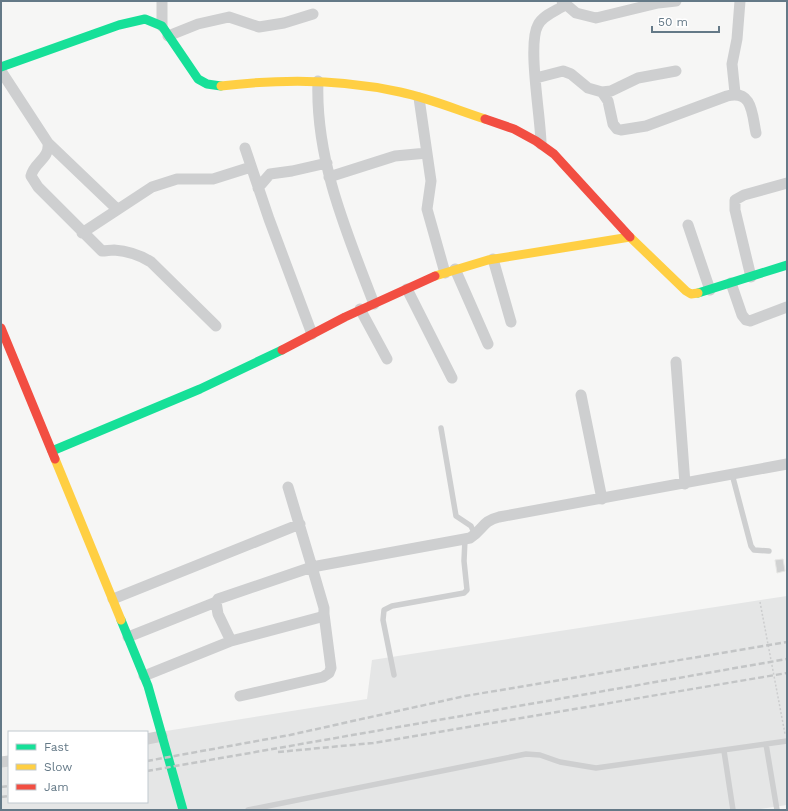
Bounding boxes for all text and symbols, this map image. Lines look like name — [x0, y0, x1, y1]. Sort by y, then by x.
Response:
scale bar — [652, 8, 719, 34]
text: 50 m — [658, 15, 688, 29]
legend — [8, 731, 148, 803]
text: Fast — [44, 740, 69, 754]
text: Slow — [44, 760, 72, 774]
text: Jam — [44, 780, 69, 794]

